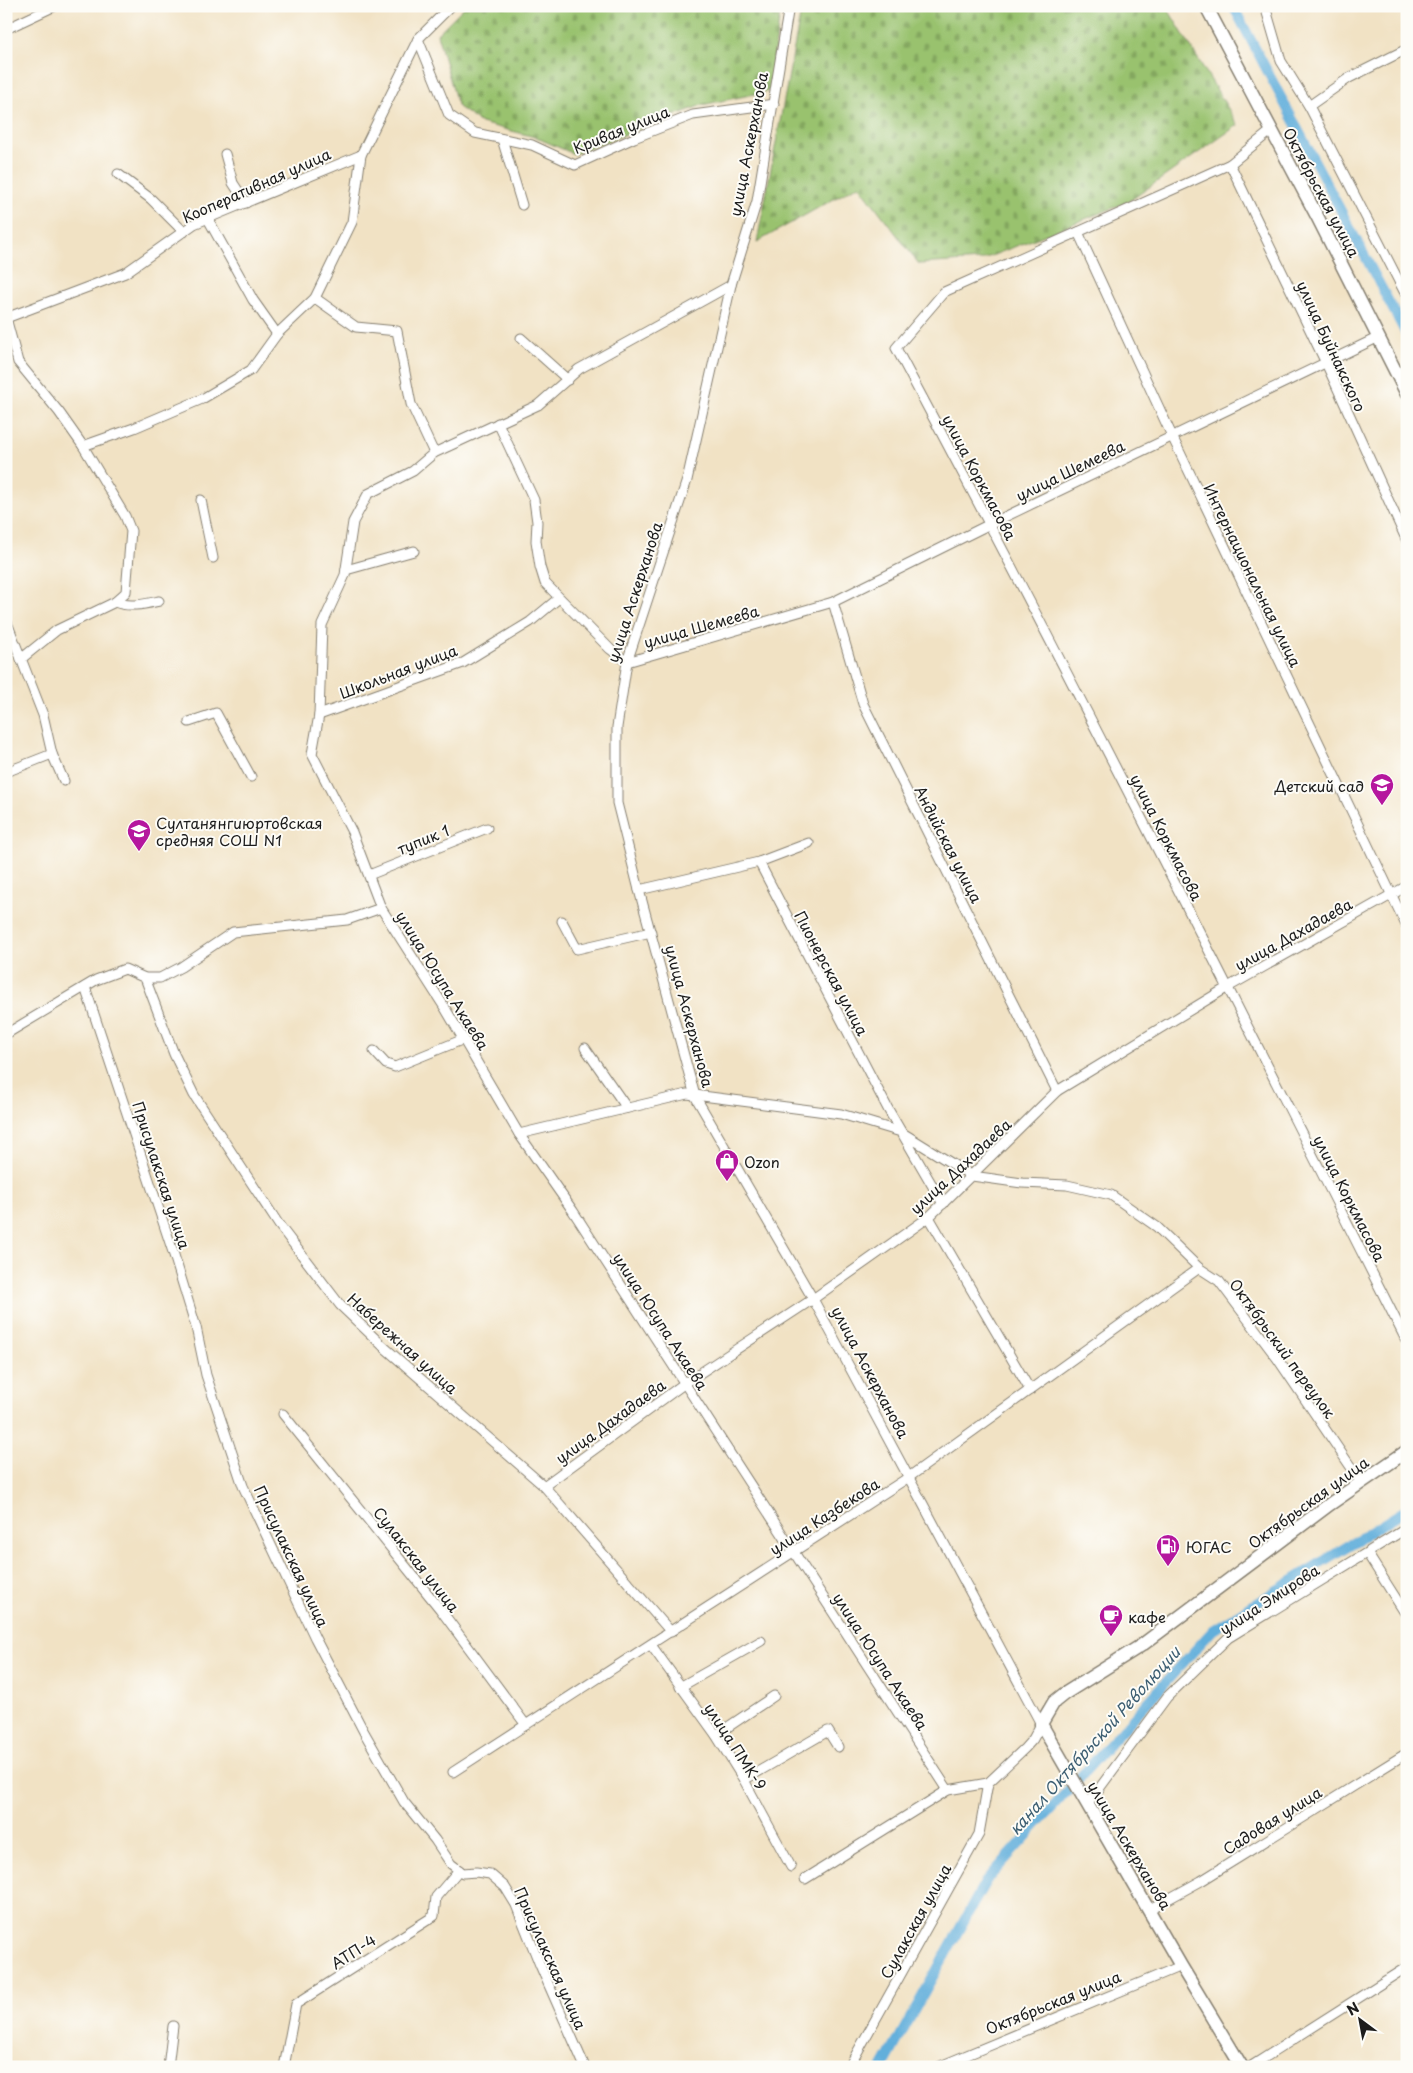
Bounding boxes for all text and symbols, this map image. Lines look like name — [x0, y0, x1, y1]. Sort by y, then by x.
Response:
street label: улица Аскерханова — [723, 69, 773, 218]
street label: Кривая улица — [569, 99, 673, 159]
street label: Октябрьская улица — [1278, 123, 1366, 262]
street label: Кооперативная улица — [178, 142, 335, 228]
street label: улица Буйнакского — [1291, 277, 1373, 415]
street label: улица Коркмасова — [937, 410, 1023, 544]
street label: улица Шемеева — [1012, 433, 1129, 506]
street label: Интернациональная улица — [1198, 479, 1308, 671]
street label: улица Аскерханова — [600, 518, 668, 665]
street label: улица Шемеева — [641, 598, 762, 653]
street label: Школьная улица — [336, 638, 461, 704]
street label: улица Коркмасова — [1125, 770, 1209, 905]
school or university icon: Детский сад — [1369, 772, 1395, 806]
place label: Детский сад — [1274, 774, 1364, 797]
street label: Андийская улица — [909, 781, 989, 907]
place label: Султанянгиюртовская средняя СОШ N1 — [156, 811, 322, 851]
school or university icon: Султанянгиюртовская средняя СОШ N1 — [126, 818, 152, 852]
street label: тупик 1 — [393, 818, 453, 860]
street label: улица Дахадаева — [1230, 892, 1357, 976]
street label: улица Юсупа Акаева — [391, 906, 496, 1055]
street label: Пионерская улица — [789, 907, 875, 1040]
street label: улица Аскерханова — [660, 942, 720, 1090]
street label: Присулакская улица — [127, 1098, 197, 1252]
street label: улица Дахадаева — [904, 1112, 1016, 1219]
street label: улица Коркмасова — [1308, 1131, 1392, 1266]
shop icon: Ozon — [714, 1148, 740, 1182]
place label: Ozon — [744, 1150, 780, 1173]
street label: улица Юсупа Акаева — [608, 1248, 715, 1395]
street label: Октябрьский переулок — [1224, 1273, 1342, 1423]
street label: Набережная улица — [343, 1287, 464, 1399]
street label: улица Аскерханова — [826, 1302, 916, 1443]
street label: улица Дахадаева — [550, 1373, 670, 1469]
street label: Октябрьская улица — [1243, 1450, 1374, 1554]
street label: улица Казбекова — [764, 1471, 884, 1560]
street label: Присулакская улица — [249, 1481, 335, 1631]
street label: Сулакская улица — [368, 1501, 466, 1617]
fuel station icon: ЮГАС — [1155, 1533, 1181, 1567]
place label: ЮГАС — [1186, 1535, 1232, 1558]
street label: улица Эмирова — [1214, 1558, 1324, 1640]
street label: улица Юсупа Акаева — [828, 1588, 935, 1735]
cafe icon: кафе — [1098, 1603, 1124, 1637]
place label: кафе — [1128, 1605, 1166, 1628]
water label: канал Октябрьской Революции — [1003, 1639, 1186, 1840]
street label: улица ПМК-9 — [699, 1698, 773, 1794]
street label: улица Аскерханова — [1082, 1776, 1178, 1914]
street label: Садовая улица — [1218, 1780, 1326, 1860]
street label: Сулакская улица — [874, 1859, 956, 1983]
street label: Присулакская улица — [509, 1883, 593, 2034]
street label: АТП-4 — [326, 1928, 380, 1974]
street label: Октябрьская улица — [982, 1964, 1125, 2040]
north arrow — [1336, 1996, 1386, 2046]
text: N — [1343, 1997, 1363, 2020]

